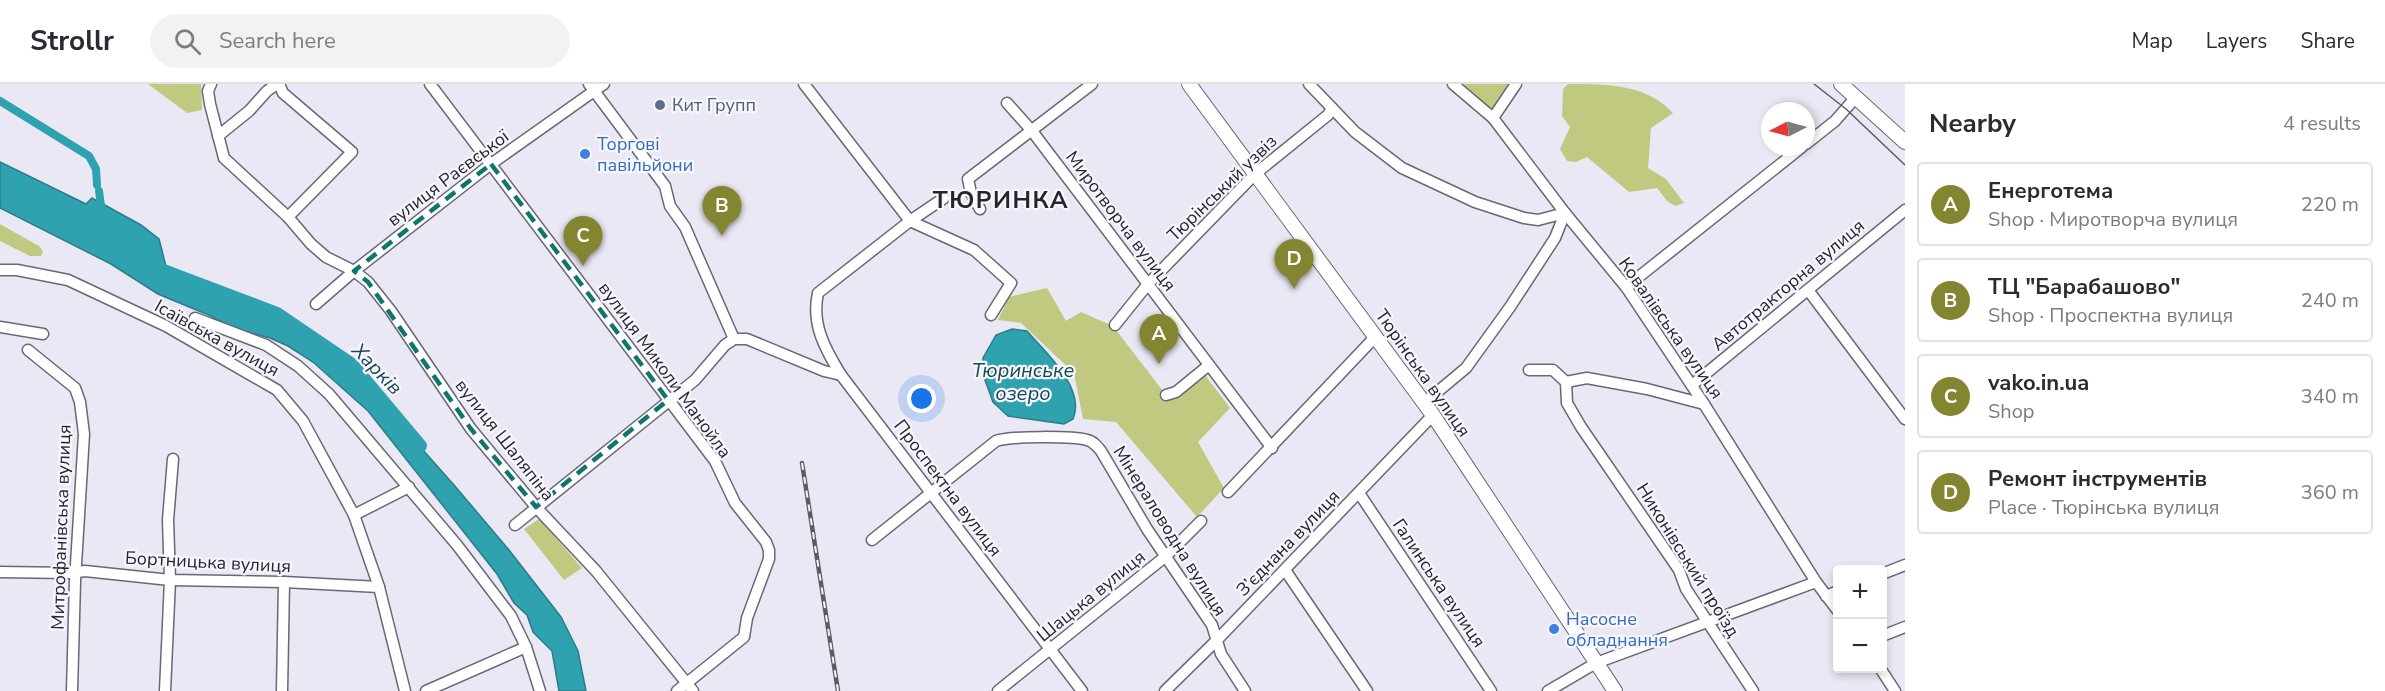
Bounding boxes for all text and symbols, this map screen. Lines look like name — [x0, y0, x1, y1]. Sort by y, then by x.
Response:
search box — [150, 14, 570, 68]
text: Strollr — [30, 22, 114, 60]
icon: search — [171, 25, 204, 58]
text: Search here — [219, 26, 336, 56]
text: Map — [2131, 27, 2173, 55]
text: Layers — [2206, 27, 2267, 55]
text: Share — [2300, 27, 2355, 55]
place label: Кит Групп — [672, 93, 756, 117]
marker: Кит Групп — [653, 98, 667, 112]
north arrow — [1761, 102, 1815, 156]
text: Nearby — [1929, 106, 2016, 141]
text: 4 results — [2283, 110, 2361, 137]
street label: вулиця Раєвської — [382, 124, 514, 232]
street label: Тюрінський узвіз — [1162, 129, 1282, 247]
place label: Торгові павільйони — [597, 132, 693, 177]
street label: Миротворча вулиця — [1060, 146, 1182, 296]
marker: Торгові павільйони — [578, 147, 592, 161]
text: Енерготема — [1988, 176, 2113, 206]
district label: ТЮРИНКА — [933, 184, 1069, 216]
pin: B — [702, 186, 742, 236]
text: A — [1943, 191, 1958, 218]
text: 220 m — [2301, 191, 2359, 218]
text: Shop · Миротворча вулиця — [1988, 206, 2238, 233]
street label: Автотракторна вулиця — [1706, 214, 1870, 356]
pin: C — [564, 216, 602, 266]
pin: D — [1274, 240, 1314, 289]
street label: Ковалівська вулиця — [1613, 252, 1729, 404]
text: ТЦ "Барабашово" — [1988, 272, 2180, 302]
street label: вулиця Миколи Манойла — [593, 277, 737, 463]
text: B — [1944, 287, 1957, 314]
text: 240 m — [2301, 287, 2359, 314]
street label: Ісаївська вулиця — [150, 294, 284, 382]
text: Shop · Проспектна вулиця — [1988, 302, 2233, 329]
street label: Тюрінська вулиця — [1370, 304, 1476, 442]
pin: A — [1140, 314, 1178, 364]
water label: Харків — [345, 337, 408, 401]
water label: Тюринське озеро — [972, 357, 1075, 407]
text: vako.in.ua — [1988, 368, 2089, 398]
street label: вулиця Шаляпіна — [450, 374, 560, 506]
text: C — [1944, 383, 1957, 410]
text: 340 m — [2301, 383, 2359, 410]
your location — [907, 384, 936, 413]
text: Shop — [1988, 398, 2034, 425]
street label: Проспектна вулиця — [889, 415, 1007, 561]
street label: Митрофанівська вулиця — [45, 424, 77, 630]
street label: Мінераловодна вулиця — [1108, 441, 1232, 621]
text: Ремонт інструментів — [1988, 464, 2207, 494]
street label: Никонівський проїзд — [1631, 478, 1745, 642]
text: D — [1943, 479, 1958, 506]
text: 360 m — [2301, 479, 2359, 506]
street label: З’єднана вулиця — [1231, 484, 1345, 602]
text: Place · Тюрінська вулиця — [1988, 494, 2219, 521]
street label: Галинська вулиця — [1387, 514, 1491, 652]
street label: Шацька вулиця — [1032, 545, 1150, 647]
street label: Бортницька вулиця — [124, 546, 292, 578]
map controls — [1833, 565, 1887, 673]
button: + — [1833, 565, 1887, 619]
place label: Насосне обладнання — [1566, 607, 1668, 652]
button: − — [1833, 619, 1887, 673]
marker: Насосне обладнання — [1547, 622, 1561, 636]

